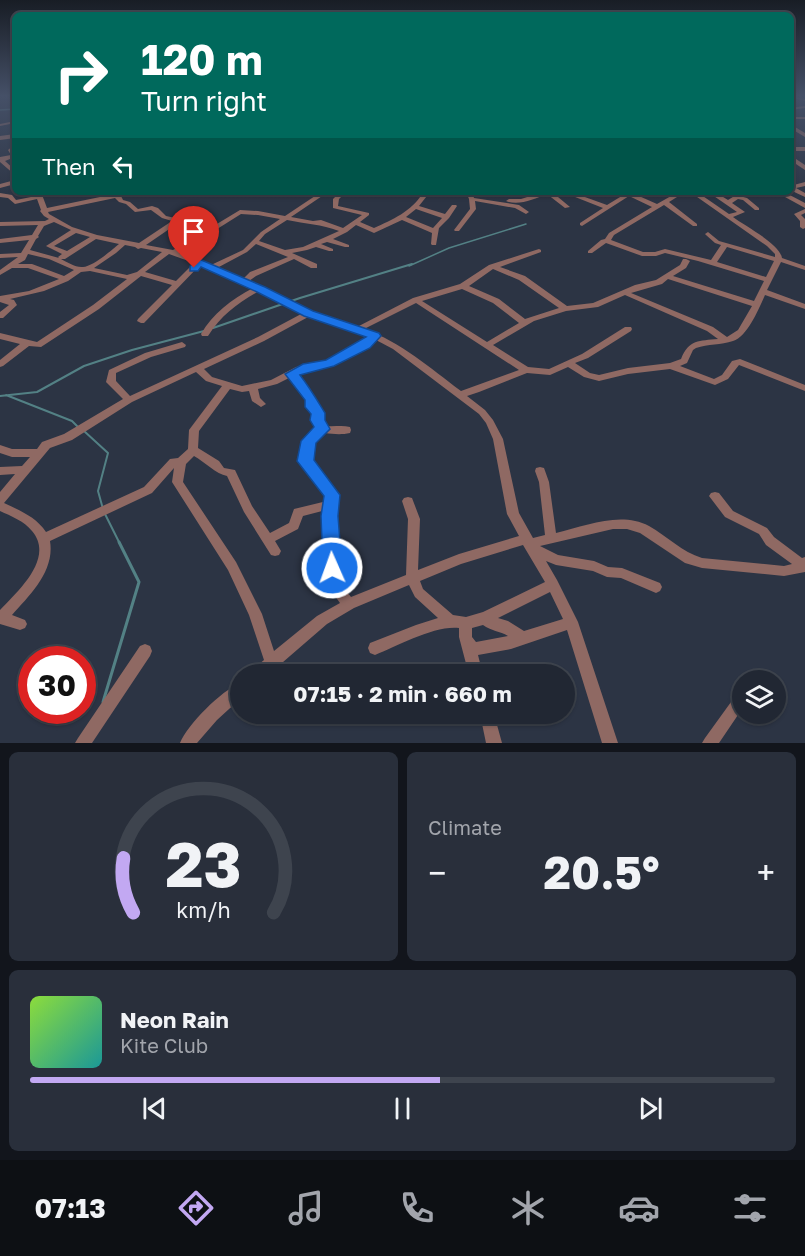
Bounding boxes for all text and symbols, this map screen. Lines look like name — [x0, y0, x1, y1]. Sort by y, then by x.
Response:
text: 120 m — [141, 34, 263, 84]
icon: right — [42, 36, 120, 114]
text: Turn right — [141, 85, 267, 117]
icon: left — [107, 150, 140, 183]
text: Then — [42, 153, 95, 180]
pin — [168, 206, 219, 268]
icon: arrive — [177, 215, 210, 248]
position arrow — [300, 536, 364, 600]
speed limit sign: 30 — [18, 646, 96, 724]
map controls — [732, 670, 786, 724]
button: layers — [732, 670, 786, 724]
text: 07:15 · 2 min · 660 m — [293, 680, 512, 707]
text: Climate — [428, 815, 502, 839]
text: 23 — [165, 826, 242, 901]
text: 20.5° — [543, 845, 660, 899]
text: − — [428, 853, 446, 892]
text: + — [757, 853, 775, 892]
text: km/h — [176, 898, 231, 924]
text: Neon Rain — [120, 1006, 229, 1033]
text: Kite Club — [120, 1033, 208, 1057]
icon: previous — [138, 1092, 171, 1125]
icon: pause — [386, 1092, 419, 1125]
icon: next — [634, 1092, 667, 1125]
icon: directions — [175, 1187, 217, 1229]
icon: music — [285, 1187, 327, 1229]
icon: phone — [396, 1187, 438, 1229]
icon: climate — [507, 1187, 549, 1229]
icon: car — [618, 1187, 660, 1229]
icon: filters — [729, 1187, 771, 1229]
text: 07:13 — [34, 1192, 106, 1224]

